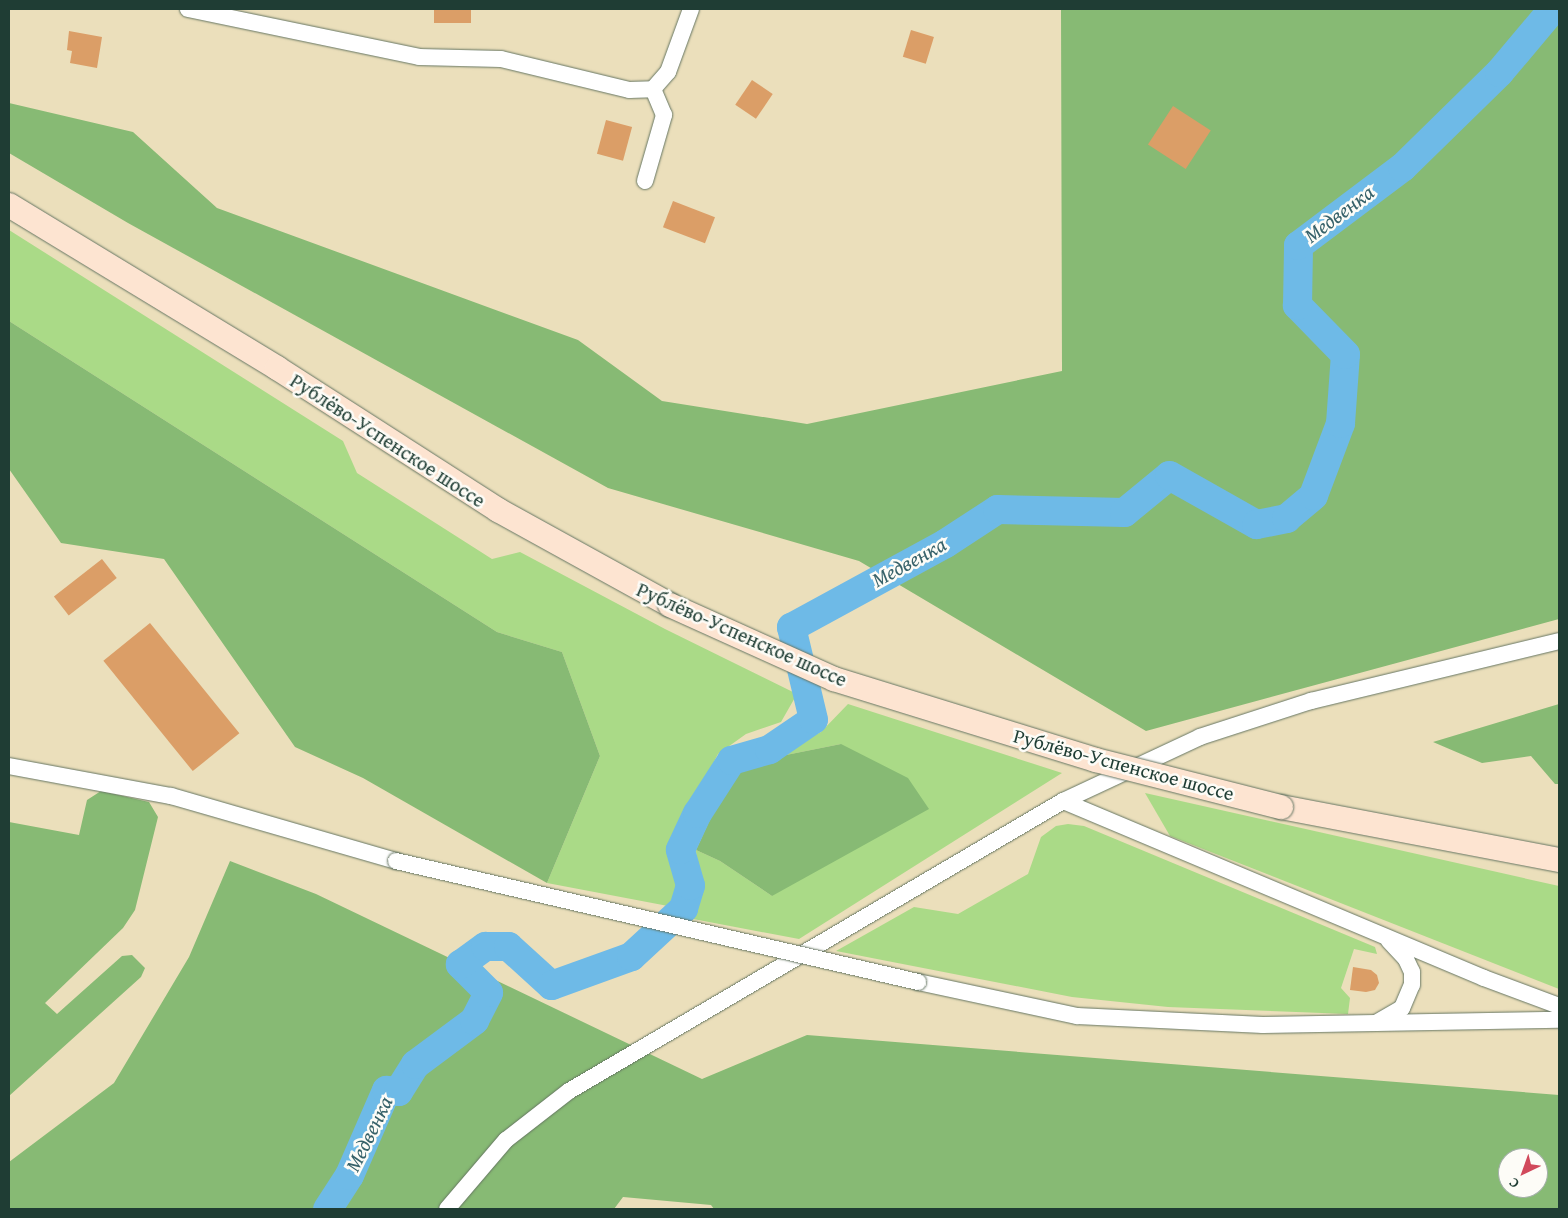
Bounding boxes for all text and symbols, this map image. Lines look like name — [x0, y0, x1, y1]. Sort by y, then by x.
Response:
water label: Медвенка — [1299, 180, 1379, 248]
street label: Рублёво-Успенское шоссе — [286, 368, 490, 512]
water label: Медвенка — [868, 531, 950, 593]
street label: Рублёво-Успенское шоссе — [633, 577, 851, 691]
street label: Рублёво-Успенское шоссе — [1011, 723, 1237, 805]
water label: Медвенка — [340, 1092, 398, 1176]
north arrow — [1498, 1148, 1548, 1198]
text: С — [1504, 1173, 1523, 1193]

